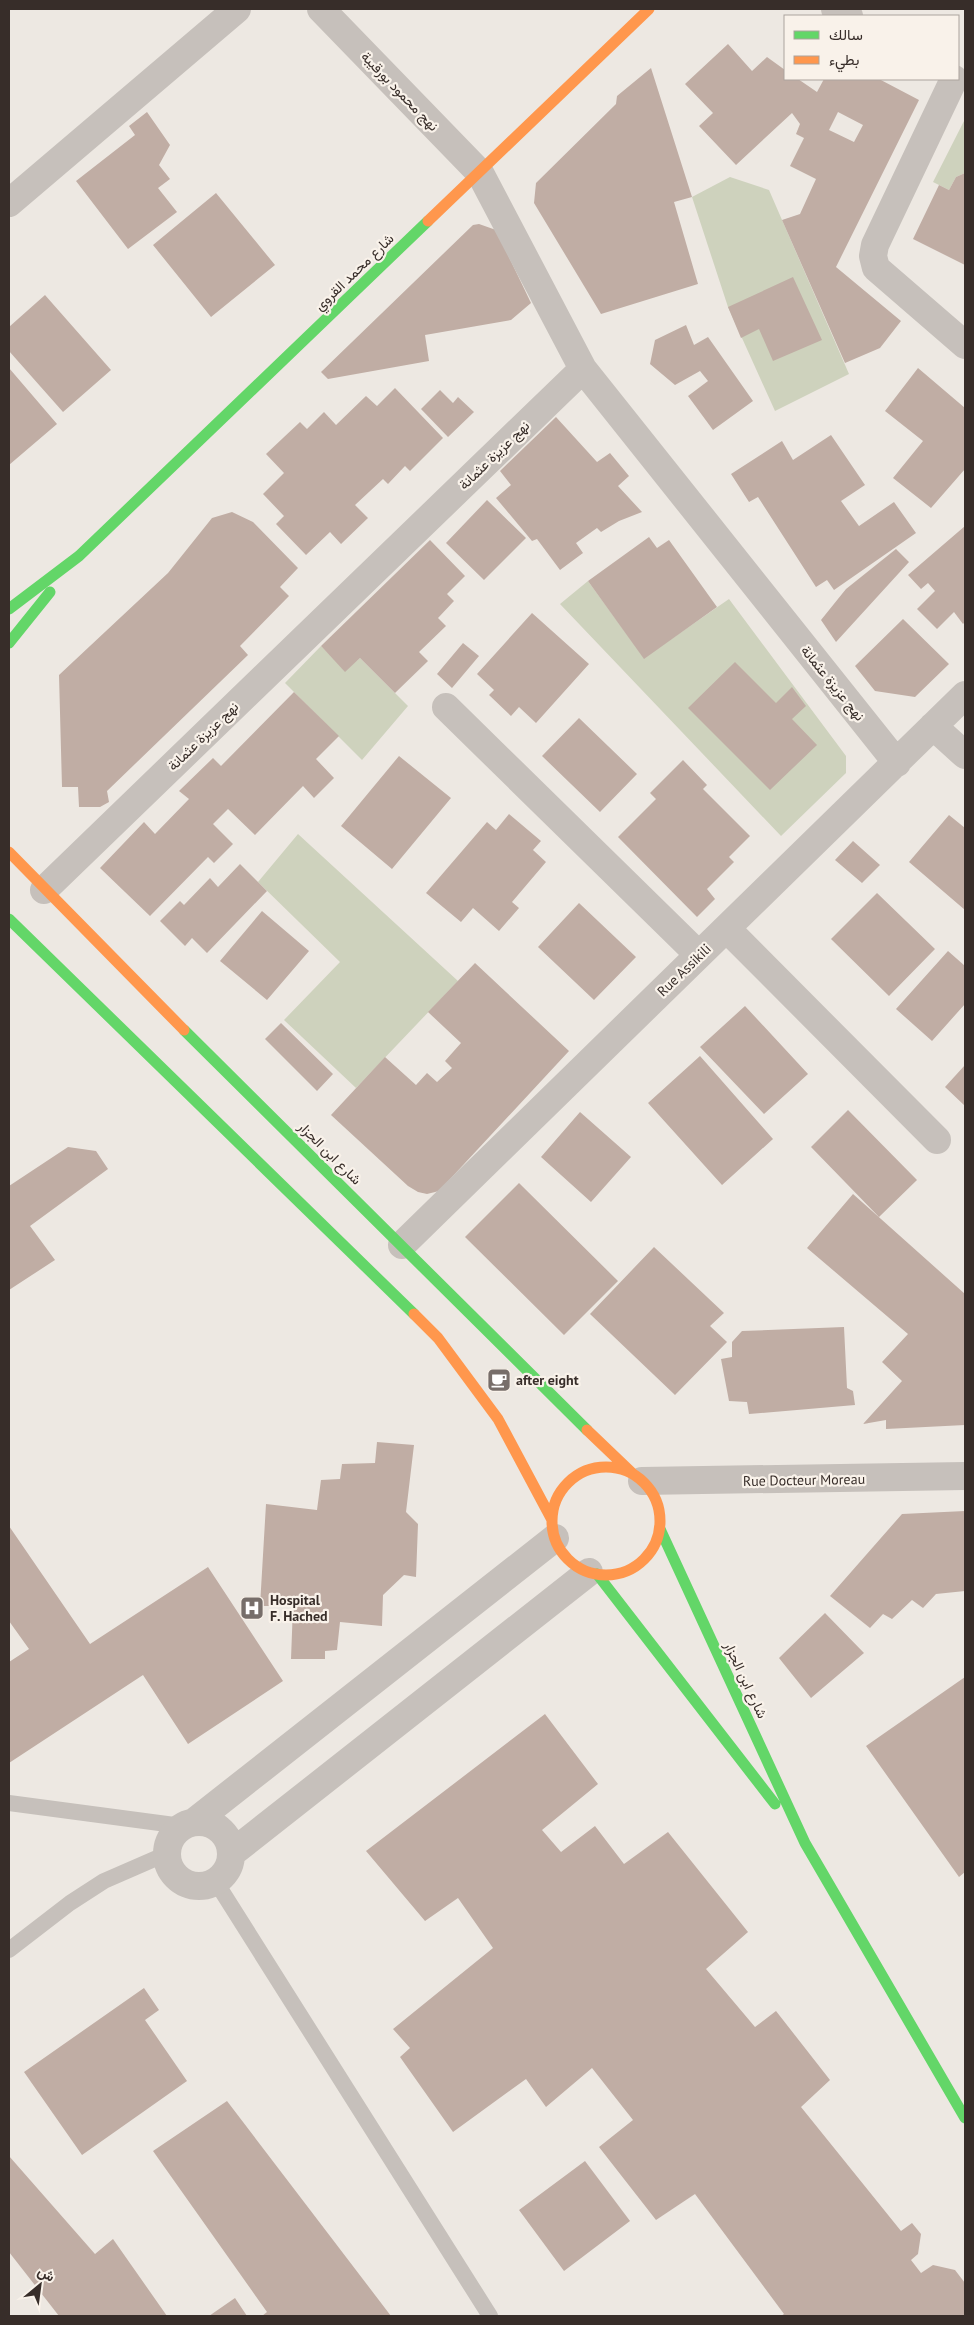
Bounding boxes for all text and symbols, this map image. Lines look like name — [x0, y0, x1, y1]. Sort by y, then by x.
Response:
legend — [784, 15, 959, 80]
text: سالك — [829, 25, 863, 44]
street label: نهج محمود بورقيبة — [356, 47, 443, 136]
text: بطيء — [829, 50, 859, 73]
street label: شارع محمد القروي — [310, 230, 400, 317]
street label: نهج عزيزة عثمانة — [455, 417, 535, 495]
street label: نهج عزيزة عثمانة — [796, 642, 869, 726]
street label: نهج عزيزة عثمانة — [164, 698, 244, 776]
street label: Rue Assikili — [653, 940, 715, 1000]
street label: شارع ابن الجزار — [292, 1117, 366, 1190]
cafe icon: after eight — [486, 1367, 512, 1393]
place label: after eight — [516, 1371, 579, 1389]
street label: Rue Docteur Moreau — [743, 1470, 865, 1490]
place label: Hospital F. Hached — [270, 1591, 328, 1625]
hospital icon: Hospital F. Hached — [239, 1595, 265, 1621]
street label: شارع ابن الجزار — [718, 1638, 772, 1722]
north arrow — [15, 2260, 65, 2310]
text: ش — [35, 2262, 58, 2286]

